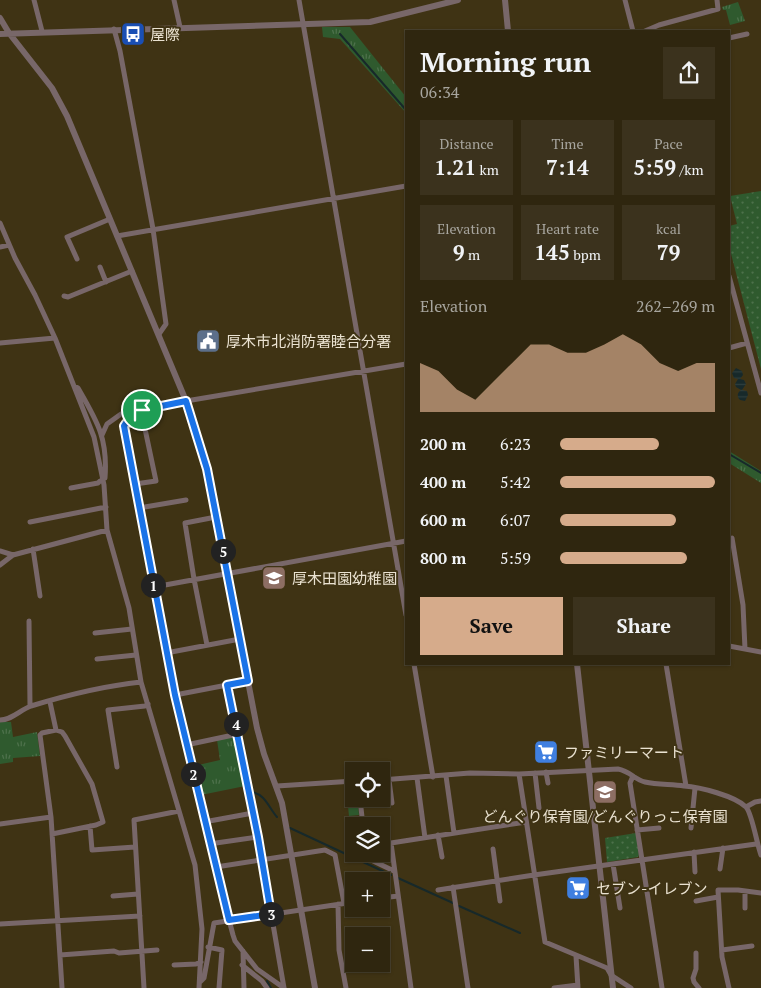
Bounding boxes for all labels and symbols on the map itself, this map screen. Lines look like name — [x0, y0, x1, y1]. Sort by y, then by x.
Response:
bus stop icon: 屋際 — [120, 21, 146, 47]
place label: 屋際 — [150, 24, 180, 44]
public building icon: 厚木市北消防署睦合分署 — [195, 328, 221, 354]
place label: 厚木市北消防署睦合分署 — [226, 331, 391, 351]
pin — [121, 389, 163, 431]
pin: 5 — [210, 538, 236, 564]
school or university icon: 厚木田園幼稚園 — [261, 565, 287, 591]
place label: 厚木田園幼稚園 — [292, 568, 397, 588]
pin: 1 — [140, 572, 166, 598]
pin: 4 — [224, 712, 248, 736]
supermarket icon: ファミリーマート — [533, 739, 559, 765]
place label: ファミリーマート — [564, 742, 684, 762]
pin: 2 — [180, 762, 206, 786]
school or university icon: どんぐり保育園/どんぐりっこ保育園 — [592, 779, 618, 805]
place label: どんぐり保育園/どんぐりっこ保育園 — [482, 806, 728, 826]
supermarket icon: セブン-イレブン — [565, 875, 591, 901]
place label: セブン-イレブン — [596, 878, 707, 898]
pin: 3 — [258, 902, 284, 926]

